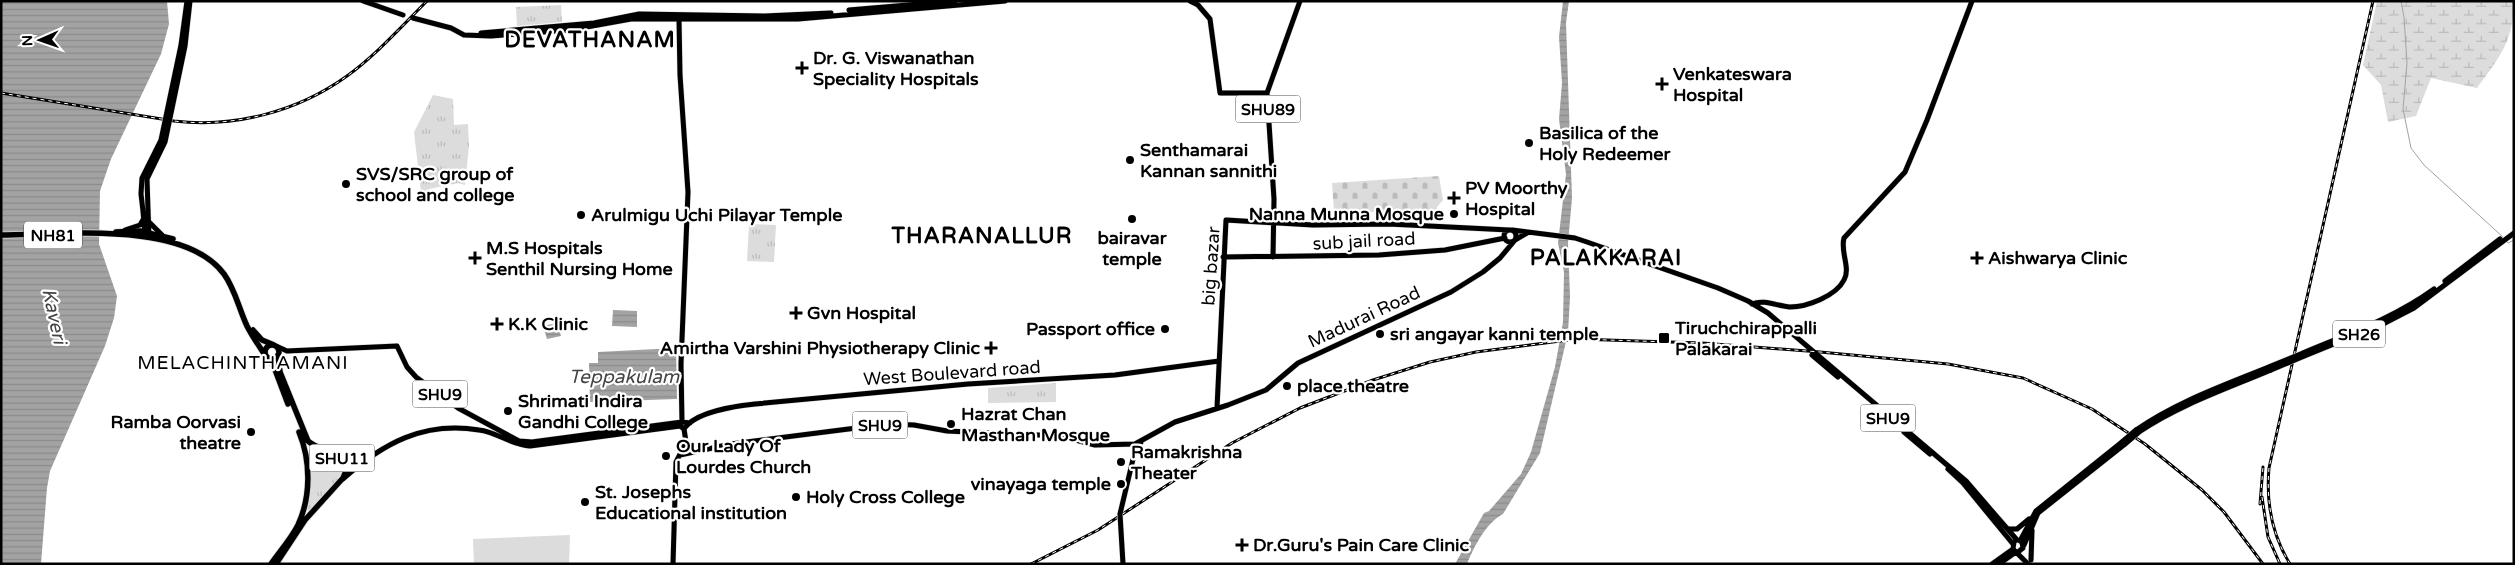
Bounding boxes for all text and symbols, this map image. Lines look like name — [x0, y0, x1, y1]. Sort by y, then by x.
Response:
north arrow — [15, 15, 65, 65]
district label: DEVATHANAM — [504, 27, 676, 53]
text: N — [19, 35, 36, 46]
place label: Dr. G. Viswanathan Speciality Hospitals — [813, 47, 979, 90]
marker: Dr. G. Viswanathan Speciality Hospitals — [795, 61, 809, 75]
place label: Venkateswara Hospital — [1673, 63, 1792, 106]
marker: Venkateswara Hospital — [1655, 77, 1669, 91]
road number: SHU89 — [1236, 96, 1300, 122]
place label: Basilica of the Holy Redeemer — [1539, 122, 1672, 165]
marker: Basilica of the Holy Redeemer — [1523, 137, 1535, 149]
place label: Senthamarai Kannan sannithi — [1140, 139, 1277, 182]
marker: Senthamarai Kannan sannithi — [1124, 154, 1136, 166]
place label: SVS/SRC group of school and college — [356, 163, 515, 206]
place label: PV Moorthy Hospital — [1465, 177, 1568, 220]
marker: SVS/SRC group of school and college — [340, 178, 352, 190]
marker: PV Moorthy Hospital — [1447, 191, 1461, 205]
place label: Nanna Munna Mosque — [1249, 203, 1444, 225]
place label: Arulmigu Uchi Pilayar Temple — [591, 204, 842, 226]
marker: Nanna Munna Mosque — [1448, 208, 1460, 220]
marker: Arulmigu Uchi Pilayar Temple — [575, 209, 587, 221]
marker: bairavar temple — [1126, 213, 1138, 225]
road number: NH81 — [24, 222, 82, 248]
district label: THARANALLUR — [891, 223, 1072, 249]
street label: big bazar — [1197, 226, 1225, 306]
place label: bairavar temple — [1097, 227, 1168, 270]
street label: sub jail road — [1312, 227, 1416, 255]
place label: M.S Hospitals Senthil Nursing Home — [486, 237, 673, 280]
district label: PALAKKARAI — [1530, 245, 1682, 271]
place label: Aishwarya Clinic — [1988, 247, 2128, 269]
marker: M.S Hospitals Senthil Nursing Home — [468, 251, 482, 265]
marker: Aishwarya Clinic — [1970, 251, 1984, 265]
street label: Madurai Road — [1304, 281, 1424, 353]
water label: Kaveri — [37, 287, 71, 348]
place label: Gvn Hospital — [807, 302, 916, 324]
marker: Gvn Hospital — [789, 306, 803, 320]
place label: K.K Clinic — [508, 313, 588, 335]
marker: K.K Clinic — [490, 317, 504, 331]
place label: Tiruchchirappalli Palakarai — [1674, 317, 1817, 360]
place label: Passport office — [1026, 318, 1155, 340]
road number: SH26 — [2333, 320, 2385, 348]
marker: Passport office — [1159, 323, 1171, 335]
place label: sri angayar kanni temple — [1390, 323, 1599, 345]
marker: sri angayar kanni temple — [1374, 328, 1386, 340]
marker: Tiruchchirappalli Palakarai — [1657, 331, 1671, 345]
place label: Amirtha Varshini Physiotherapy Clinic — [660, 337, 980, 359]
marker: Amirtha Varshini Physiotherapy Clinic — [984, 341, 998, 355]
district label: MELACHINTHAMANI — [137, 352, 349, 374]
street label: West Boulevard road — [863, 356, 1041, 390]
water label: Teppakulam — [569, 366, 680, 388]
place label: place theatre — [1297, 375, 1409, 397]
road number: SHU9 — [412, 380, 468, 408]
marker: place theatre — [1281, 380, 1293, 392]
place label: Shrimati Indira Gandhi College — [518, 390, 648, 433]
place label: Hazrat Chan Masthan Mosque — [961, 403, 1110, 446]
road number: SHU9 — [1860, 404, 1916, 432]
marker: Shrimati Indira Gandhi College — [502, 405, 514, 417]
place label: Ramba Oorvasi theatre — [111, 411, 241, 454]
road number: SHU9 — [852, 412, 908, 438]
marker: Hazrat Chan Masthan Mosque — [945, 418, 957, 430]
marker: Ramba Oorvasi theatre — [245, 426, 257, 438]
place label: Our Lady Of Lourdes Church — [676, 435, 811, 478]
place label: Ramakrishna Theater — [1130, 441, 1242, 484]
road number: SHU11 — [310, 444, 374, 472]
marker: Our Lady Of Lourdes Church — [660, 450, 672, 462]
marker: Ramakrishna Theater — [1115, 456, 1127, 468]
place label: vinayaga temple — [971, 473, 1111, 495]
marker: vinayaga temple — [1115, 478, 1127, 490]
place label: St. Josephs Educational institution — [595, 481, 787, 524]
place label: Holy Cross College — [806, 486, 965, 508]
marker: Holy Cross College — [790, 491, 802, 503]
marker: St. Josephs Educational institution — [579, 496, 591, 508]
place label: Dr.Guru's Pain Care Clinic — [1253, 534, 1470, 556]
marker: Dr.Guru's Pain Care Clinic — [1235, 538, 1249, 552]

